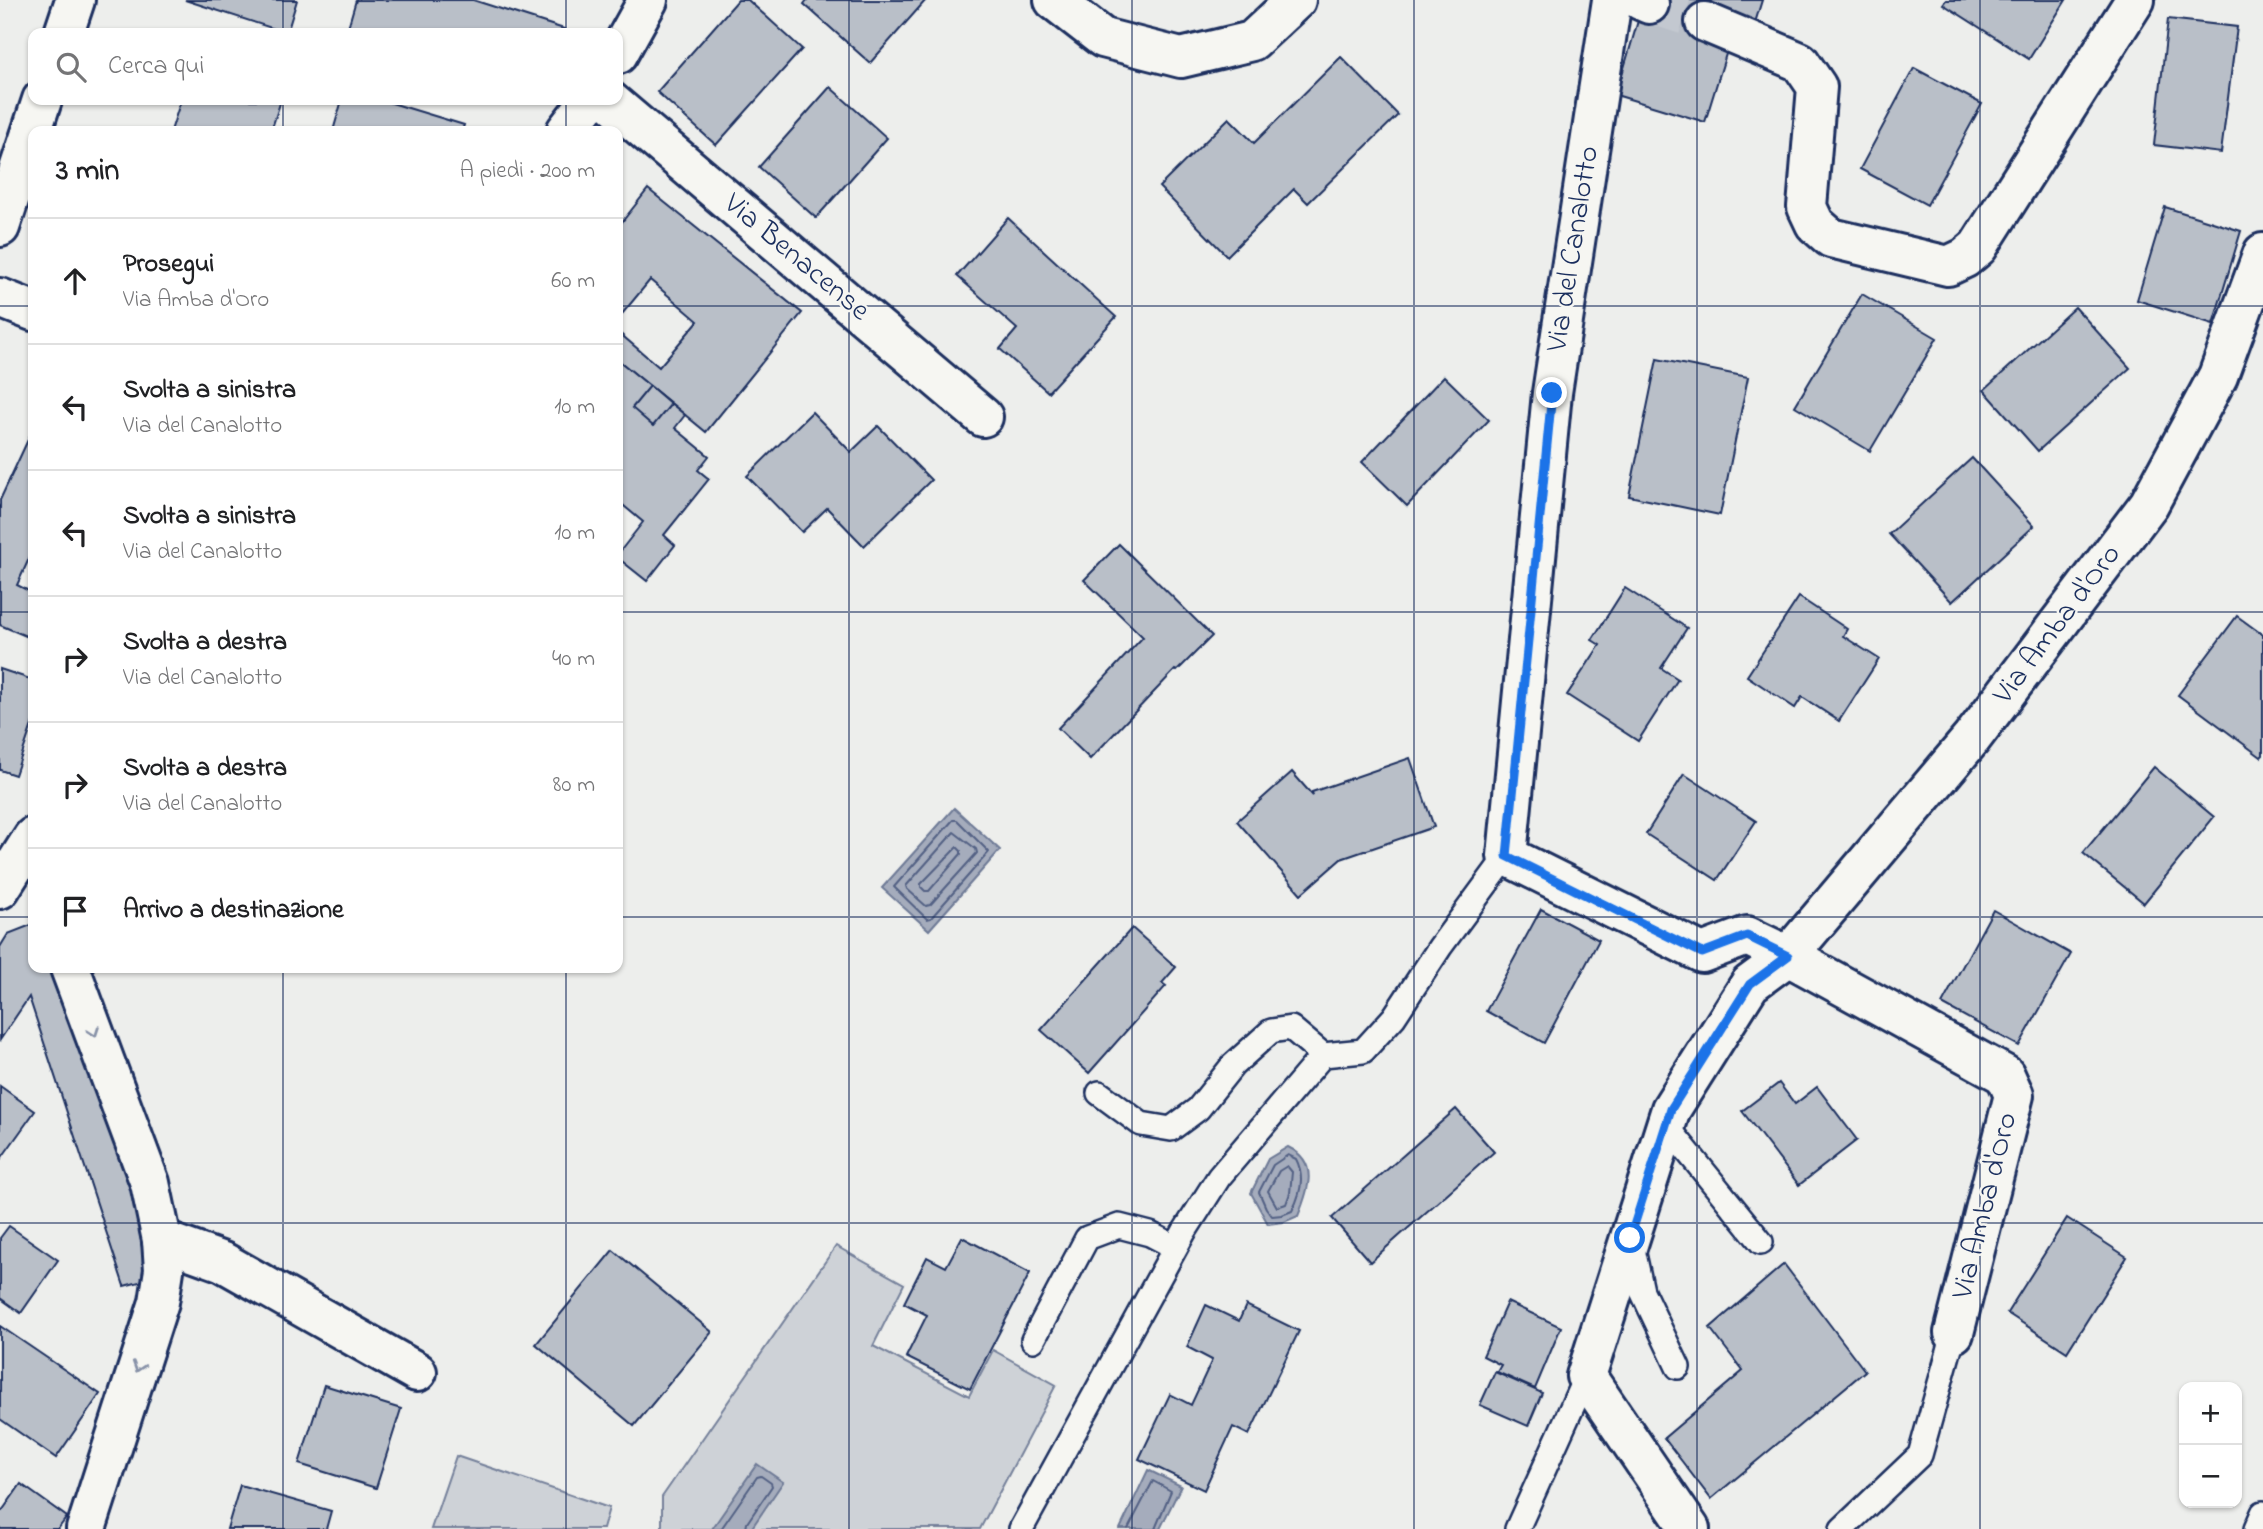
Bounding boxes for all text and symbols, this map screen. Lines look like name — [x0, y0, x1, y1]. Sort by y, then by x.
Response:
search box — [28, 28, 623, 105]
icon: search — [52, 48, 90, 86]
text: Cerca qui — [108, 48, 204, 86]
street label: Via del Canalotto — [1536, 143, 1612, 356]
text: 3 min — [56, 150, 119, 194]
text: A piedi · 200 m — [460, 155, 595, 188]
street label: Via Benacense — [712, 183, 879, 333]
text: Prosegui — [123, 246, 214, 284]
icon: ahead — [56, 262, 94, 300]
text: 60 m — [551, 265, 595, 298]
text: Via Amba d'Oro — [123, 284, 269, 317]
text: Svolta a sinistra — [123, 372, 296, 410]
route end — [1536, 377, 1567, 408]
icon: left — [56, 388, 94, 426]
text: 10 m — [554, 391, 595, 424]
text: Via del Canalotto — [123, 410, 282, 443]
text: Svolta a sinistra — [123, 498, 296, 536]
icon: left — [56, 514, 94, 552]
text: 10 m — [554, 517, 595, 550]
text: Via del Canalotto — [123, 536, 282, 569]
street label: Via Amba d'Oro — [1982, 536, 2133, 715]
text: Svolta a destra — [123, 624, 287, 662]
icon: right — [56, 640, 94, 678]
text: 40 m — [552, 643, 595, 676]
text: Via del Canalotto — [123, 662, 282, 695]
text: Svolta a destra — [123, 750, 287, 788]
icon: right — [56, 766, 94, 804]
text: 80 m — [553, 769, 595, 802]
text: Via del Canalotto — [123, 788, 282, 821]
icon: arrive — [56, 892, 94, 930]
text: Arrivo a destinazione — [123, 892, 344, 930]
one-way arrow — [86, 1025, 100, 1037]
street label: Via Amba d'Oro — [1941, 1108, 2030, 1305]
route start — [1614, 1222, 1645, 1253]
one-way arrow — [132, 1361, 146, 1373]
map controls — [2179, 1382, 2242, 1508]
button: + — [2179, 1382, 2242, 1445]
button: − — [2179, 1445, 2242, 1508]

